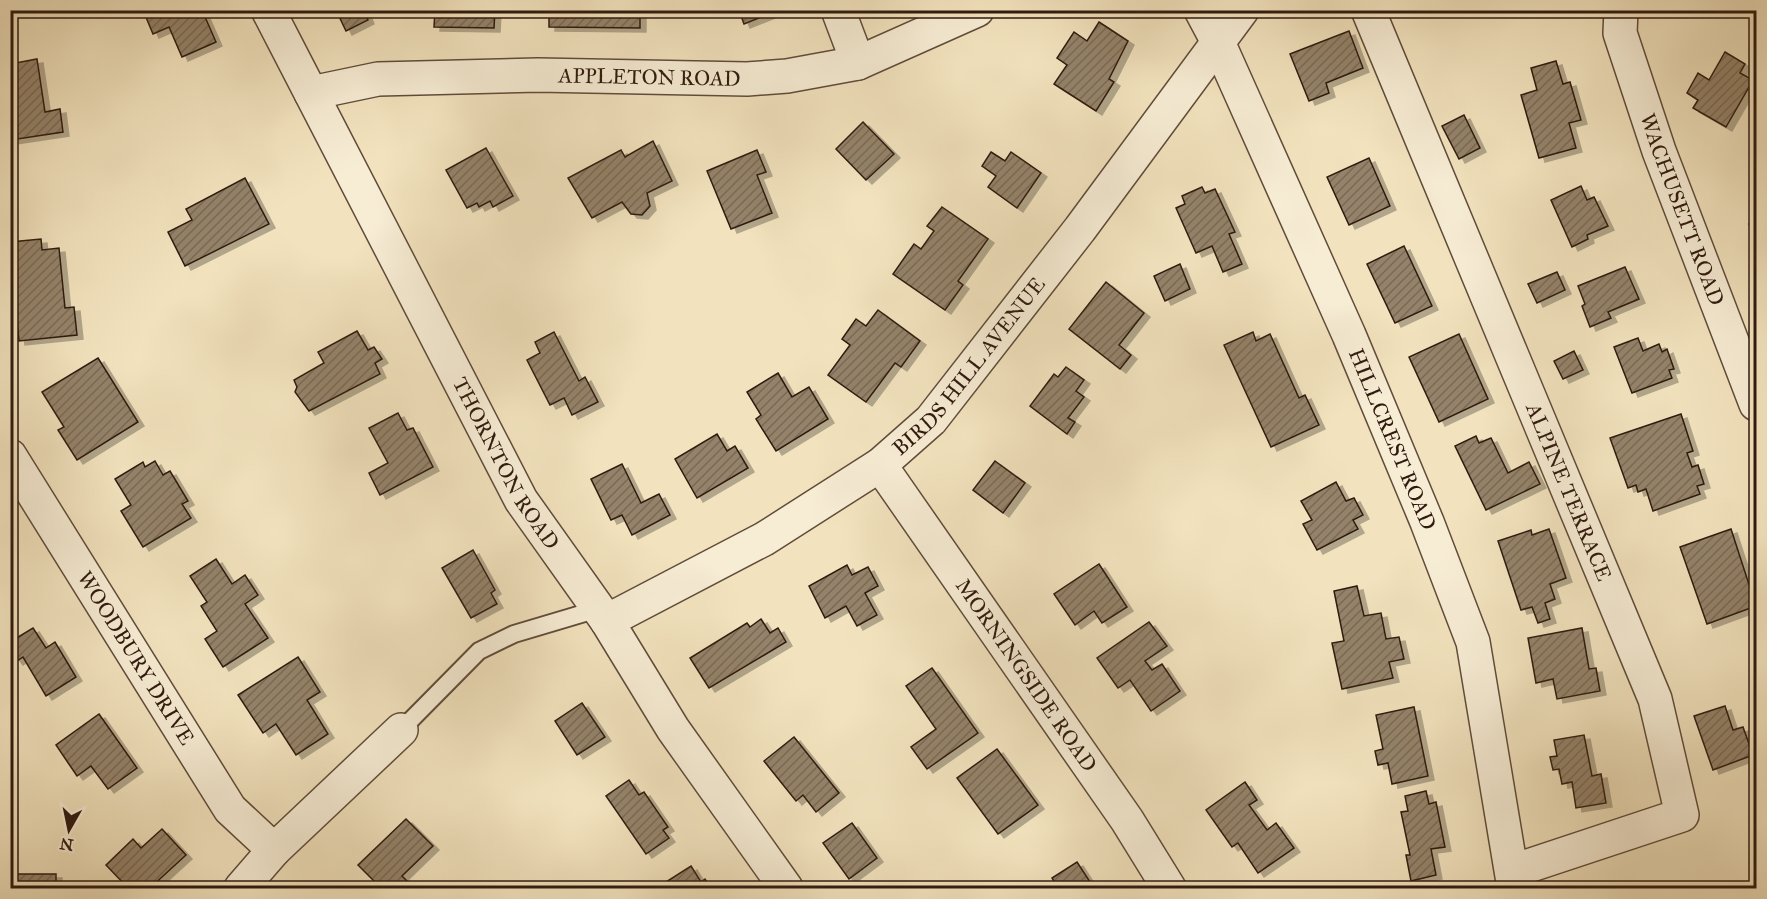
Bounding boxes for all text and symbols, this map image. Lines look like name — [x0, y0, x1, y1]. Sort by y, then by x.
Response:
street label: APPLETON ROAD — [557, 62, 741, 92]
street label: WACHUSETT ROAD — [1634, 110, 1730, 309]
street label: BIRDS HILL AVENUE — [887, 272, 1051, 461]
street label: HILLCREST ROAD — [1343, 344, 1442, 534]
street label: THORNTON ROAD — [447, 373, 565, 554]
street label: ALPINE TERRACE — [1520, 398, 1617, 585]
street label: WOODBURY DRIVE — [72, 566, 200, 750]
street label: MORNINGSIDE ROAD — [950, 573, 1102, 777]
north arrow — [39, 800, 99, 860]
text: N — [58, 834, 75, 855]

